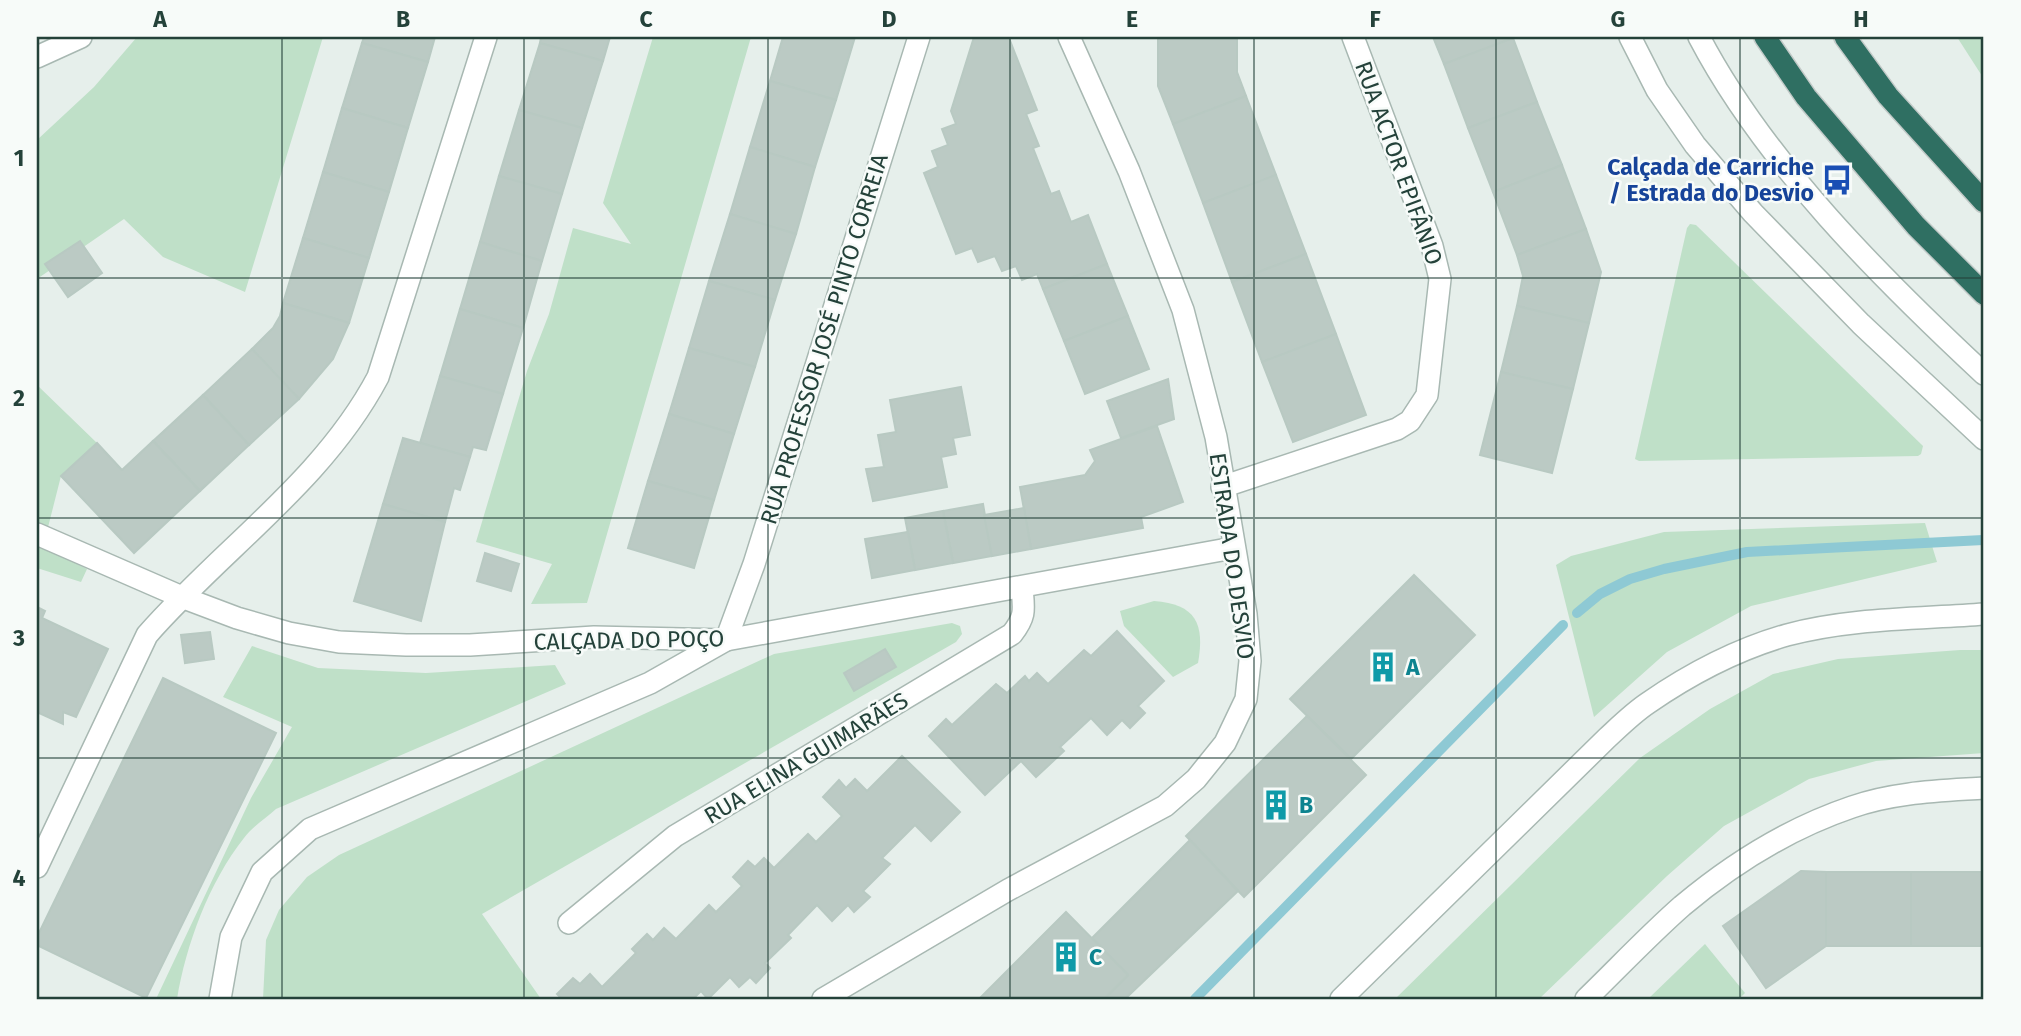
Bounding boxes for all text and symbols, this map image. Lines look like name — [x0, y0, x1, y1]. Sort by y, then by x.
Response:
text: A — [152, 5, 167, 33]
text: B — [396, 5, 410, 33]
text: C — [639, 5, 653, 33]
text: D — [882, 5, 897, 33]
text: E — [1126, 5, 1138, 33]
text: F — [1369, 5, 1381, 33]
text: G — [1611, 5, 1625, 33]
text: H — [1853, 5, 1869, 33]
street label: RUA ACTOR EPIFÂNIO — [1349, 57, 1449, 269]
text: 1 — [14, 144, 24, 172]
street label: RUA PROFESSOR JOSÉ PINTO CORREIA — [753, 149, 894, 528]
place label: Calçada de Carriche / Estrada do Desvio — [1607, 153, 1814, 207]
bus stop icon: Calçada de Carriche / Estrada do Desvio — [1820, 163, 1854, 197]
text: 2 — [13, 384, 25, 412]
street label: ESTRADA DO DESVIO — [1204, 451, 1260, 661]
text: 3 — [12, 624, 25, 652]
street label: CALÇADA DO POÇO — [533, 624, 725, 656]
building icon: A — [1366, 650, 1400, 684]
place label: A — [1405, 653, 1420, 681]
street label: RUA ELINA GUIMARÃES — [699, 686, 913, 830]
building icon: B — [1259, 788, 1293, 822]
place label: B — [1299, 791, 1313, 819]
text: 4 — [13, 864, 26, 892]
building icon: C — [1049, 940, 1083, 974]
place label: C — [1089, 943, 1103, 971]

